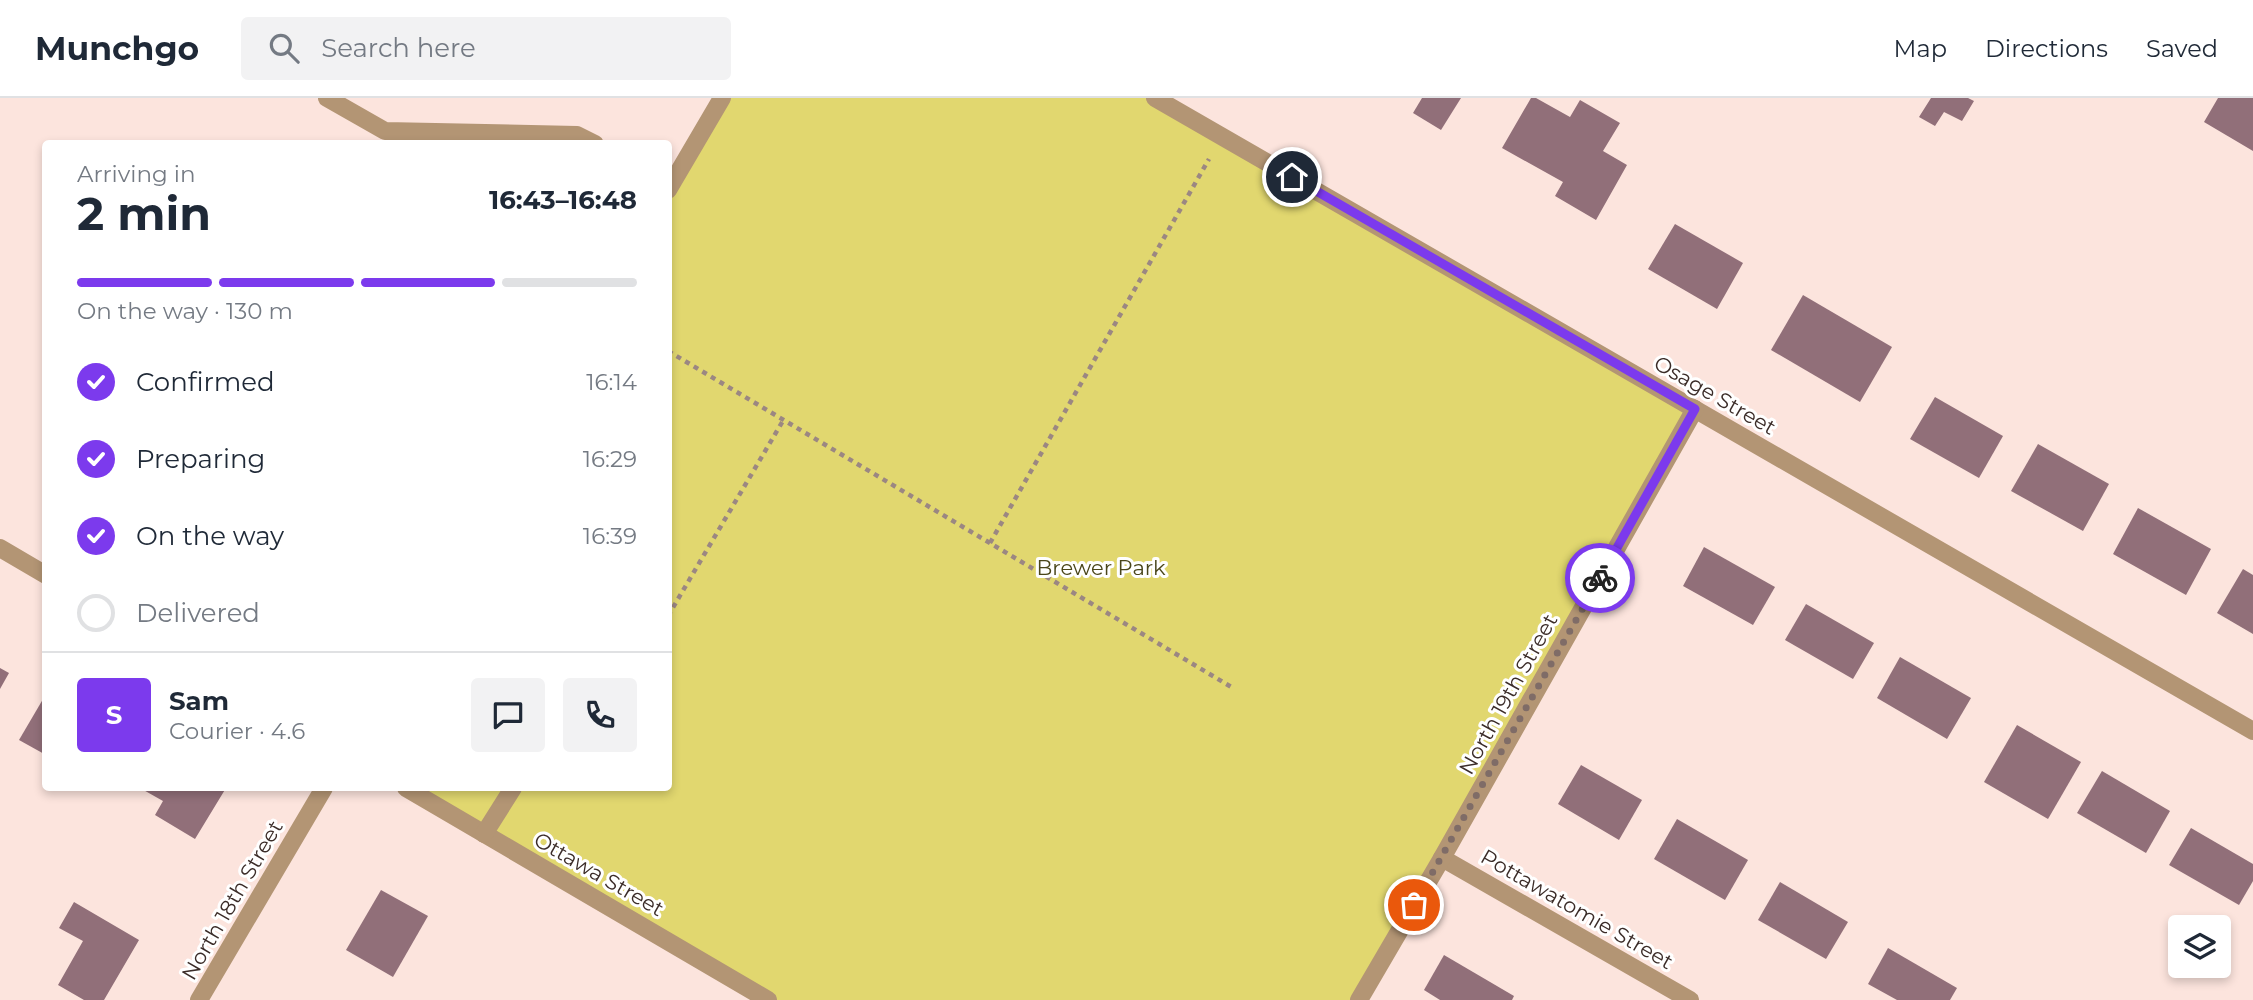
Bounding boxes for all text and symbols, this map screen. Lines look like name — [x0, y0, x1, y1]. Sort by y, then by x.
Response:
search box — [241, 17, 731, 80]
text: Munchgo — [35, 28, 199, 68]
icon: search — [265, 29, 303, 67]
text: Search here — [321, 32, 476, 64]
text: Map — [1894, 34, 1947, 63]
text: Directions — [1985, 34, 2108, 63]
text: Saved — [2146, 34, 2218, 63]
pin — [1262, 147, 1322, 207]
icon: home — [1273, 158, 1311, 196]
text: Arriving in — [77, 160, 196, 188]
text: 16:43–16:48 — [489, 184, 637, 216]
text: 2 min — [77, 185, 211, 242]
text: On the way · 130 m — [77, 297, 293, 325]
street label: Osage Street — [1650, 350, 1780, 440]
icon: check — [77, 363, 115, 401]
text: Confirmed — [136, 366, 275, 398]
text: 16:14 — [586, 368, 637, 396]
icon: check — [77, 440, 115, 478]
text: Preparing — [136, 443, 265, 475]
text: 16:29 — [583, 445, 637, 473]
icon: check — [77, 517, 115, 555]
text: On the way — [136, 520, 284, 552]
text: 16:39 — [583, 522, 637, 550]
courier — [1565, 543, 1635, 613]
park label: Brewer Park — [1036, 555, 1166, 580]
icon: bike — [1581, 559, 1619, 597]
text: Delivered — [136, 597, 260, 629]
street label: North 19th Street — [1454, 609, 1562, 779]
button: chat — [471, 678, 545, 752]
button: phone — [563, 678, 637, 752]
text: Sam — [169, 685, 229, 717]
text: S — [106, 699, 122, 731]
text: Courier · 4.6 — [169, 717, 305, 745]
street label: North 18th Street — [176, 816, 288, 984]
street label: Ottawa Street — [530, 827, 668, 921]
street label: Pottawatomie Street — [1476, 844, 1678, 974]
pin — [1384, 875, 1444, 935]
icon: bag — [1395, 886, 1433, 924]
map controls — [2168, 915, 2231, 978]
button: layers — [2168, 915, 2231, 978]

